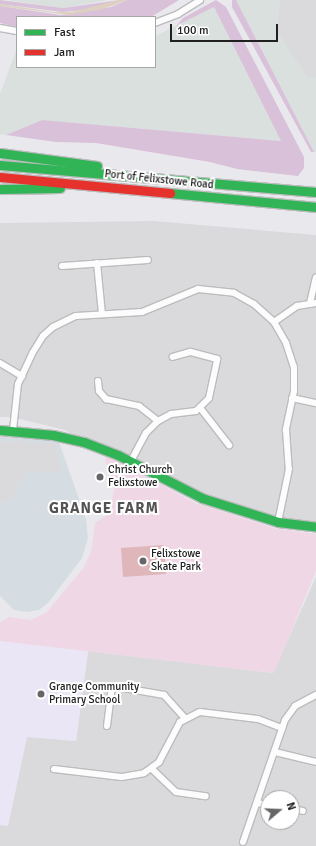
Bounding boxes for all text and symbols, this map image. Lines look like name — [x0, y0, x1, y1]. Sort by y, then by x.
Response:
legend — [16, 16, 156, 68]
scale bar — [172, 16, 280, 42]
text: 100 m — [177, 23, 209, 38]
text: Fast — [54, 25, 75, 40]
text: Jam — [54, 45, 75, 60]
street label: Port of Felixstowe Road — [104, 168, 214, 192]
place label: Christ Church Felixstowe — [108, 464, 173, 490]
marker: Christ Church Felixstowe — [95, 472, 105, 482]
district label: GRANGE FARM — [49, 500, 159, 518]
place label: Felixstowe Skate Park — [151, 548, 201, 574]
marker: Felixstowe Skate Park — [138, 556, 148, 566]
place label: Grange Community Primary School — [49, 681, 139, 707]
marker: Grange Community Primary School — [36, 689, 46, 699]
north arrow — [260, 790, 300, 830]
text: N — [283, 801, 298, 812]

